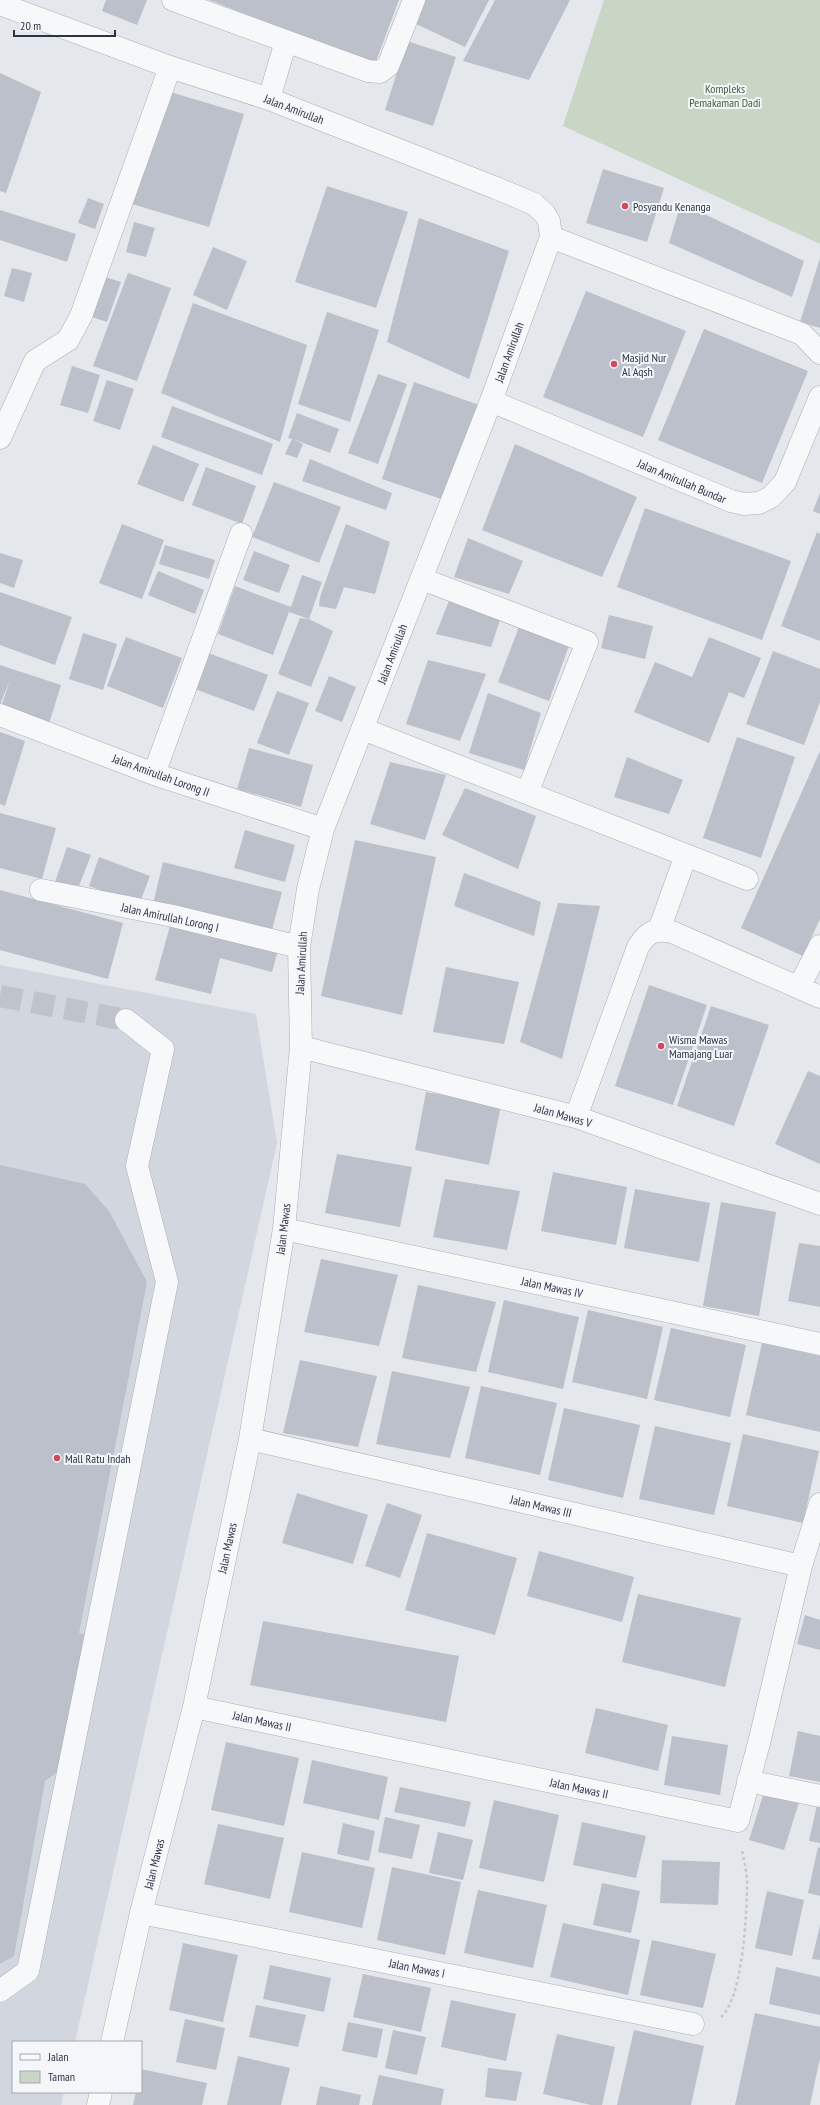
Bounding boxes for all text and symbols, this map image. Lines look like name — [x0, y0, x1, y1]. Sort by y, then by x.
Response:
scale bar — [14, 12, 115, 38]
text: 20 m — [20, 18, 41, 33]
park label: Kompleks Pemakaman Dadi — [689, 81, 761, 110]
street label: Jalan Amirullah — [261, 90, 326, 127]
place label: Posyandu Kenanga — [633, 199, 711, 214]
marker: Posyandu Kenanga — [620, 201, 630, 211]
street label: Jalan Amirullah — [491, 320, 527, 385]
place label: Masjid Nur Al Aqsh — [622, 350, 667, 379]
marker: Masjid Nur Al Aqsh — [609, 359, 619, 369]
street label: Jalan Amirullah Bundar — [634, 455, 729, 507]
street label: Jalan Amirullah — [373, 622, 410, 687]
street label: Jalan Amirullah Lorong II — [109, 750, 212, 800]
street label: Jalan Amirullah Lorong I — [119, 899, 220, 935]
street label: Jalan Amirullah — [292, 931, 310, 996]
place label: Wisma Mawas Mamajang Luar — [669, 1032, 733, 1061]
marker: Wisma Mawas Mamajang Luar — [656, 1041, 666, 1051]
street label: Jalan Mawas V — [531, 1099, 594, 1131]
street label: Jalan Mawas — [272, 1203, 294, 1256]
street label: Jalan Mawas IV — [519, 1273, 584, 1301]
place label: Mall Ratu Indah — [65, 1451, 131, 1466]
marker: Mall Ratu Indah — [52, 1453, 62, 1463]
street label: Jalan Mawas III — [508, 1491, 573, 1520]
street label: Jalan Mawas — [214, 1521, 240, 1576]
street label: Jalan Mawas II — [230, 1707, 293, 1735]
street label: Jalan Mawas II — [547, 1774, 610, 1802]
street label: Jalan Mawas — [140, 1837, 168, 1892]
street label: Jalan Mawas I — [387, 1955, 446, 1981]
legend — [12, 2041, 142, 2093]
text: Jalan — [47, 2049, 69, 2064]
text: Taman — [48, 2069, 75, 2084]

